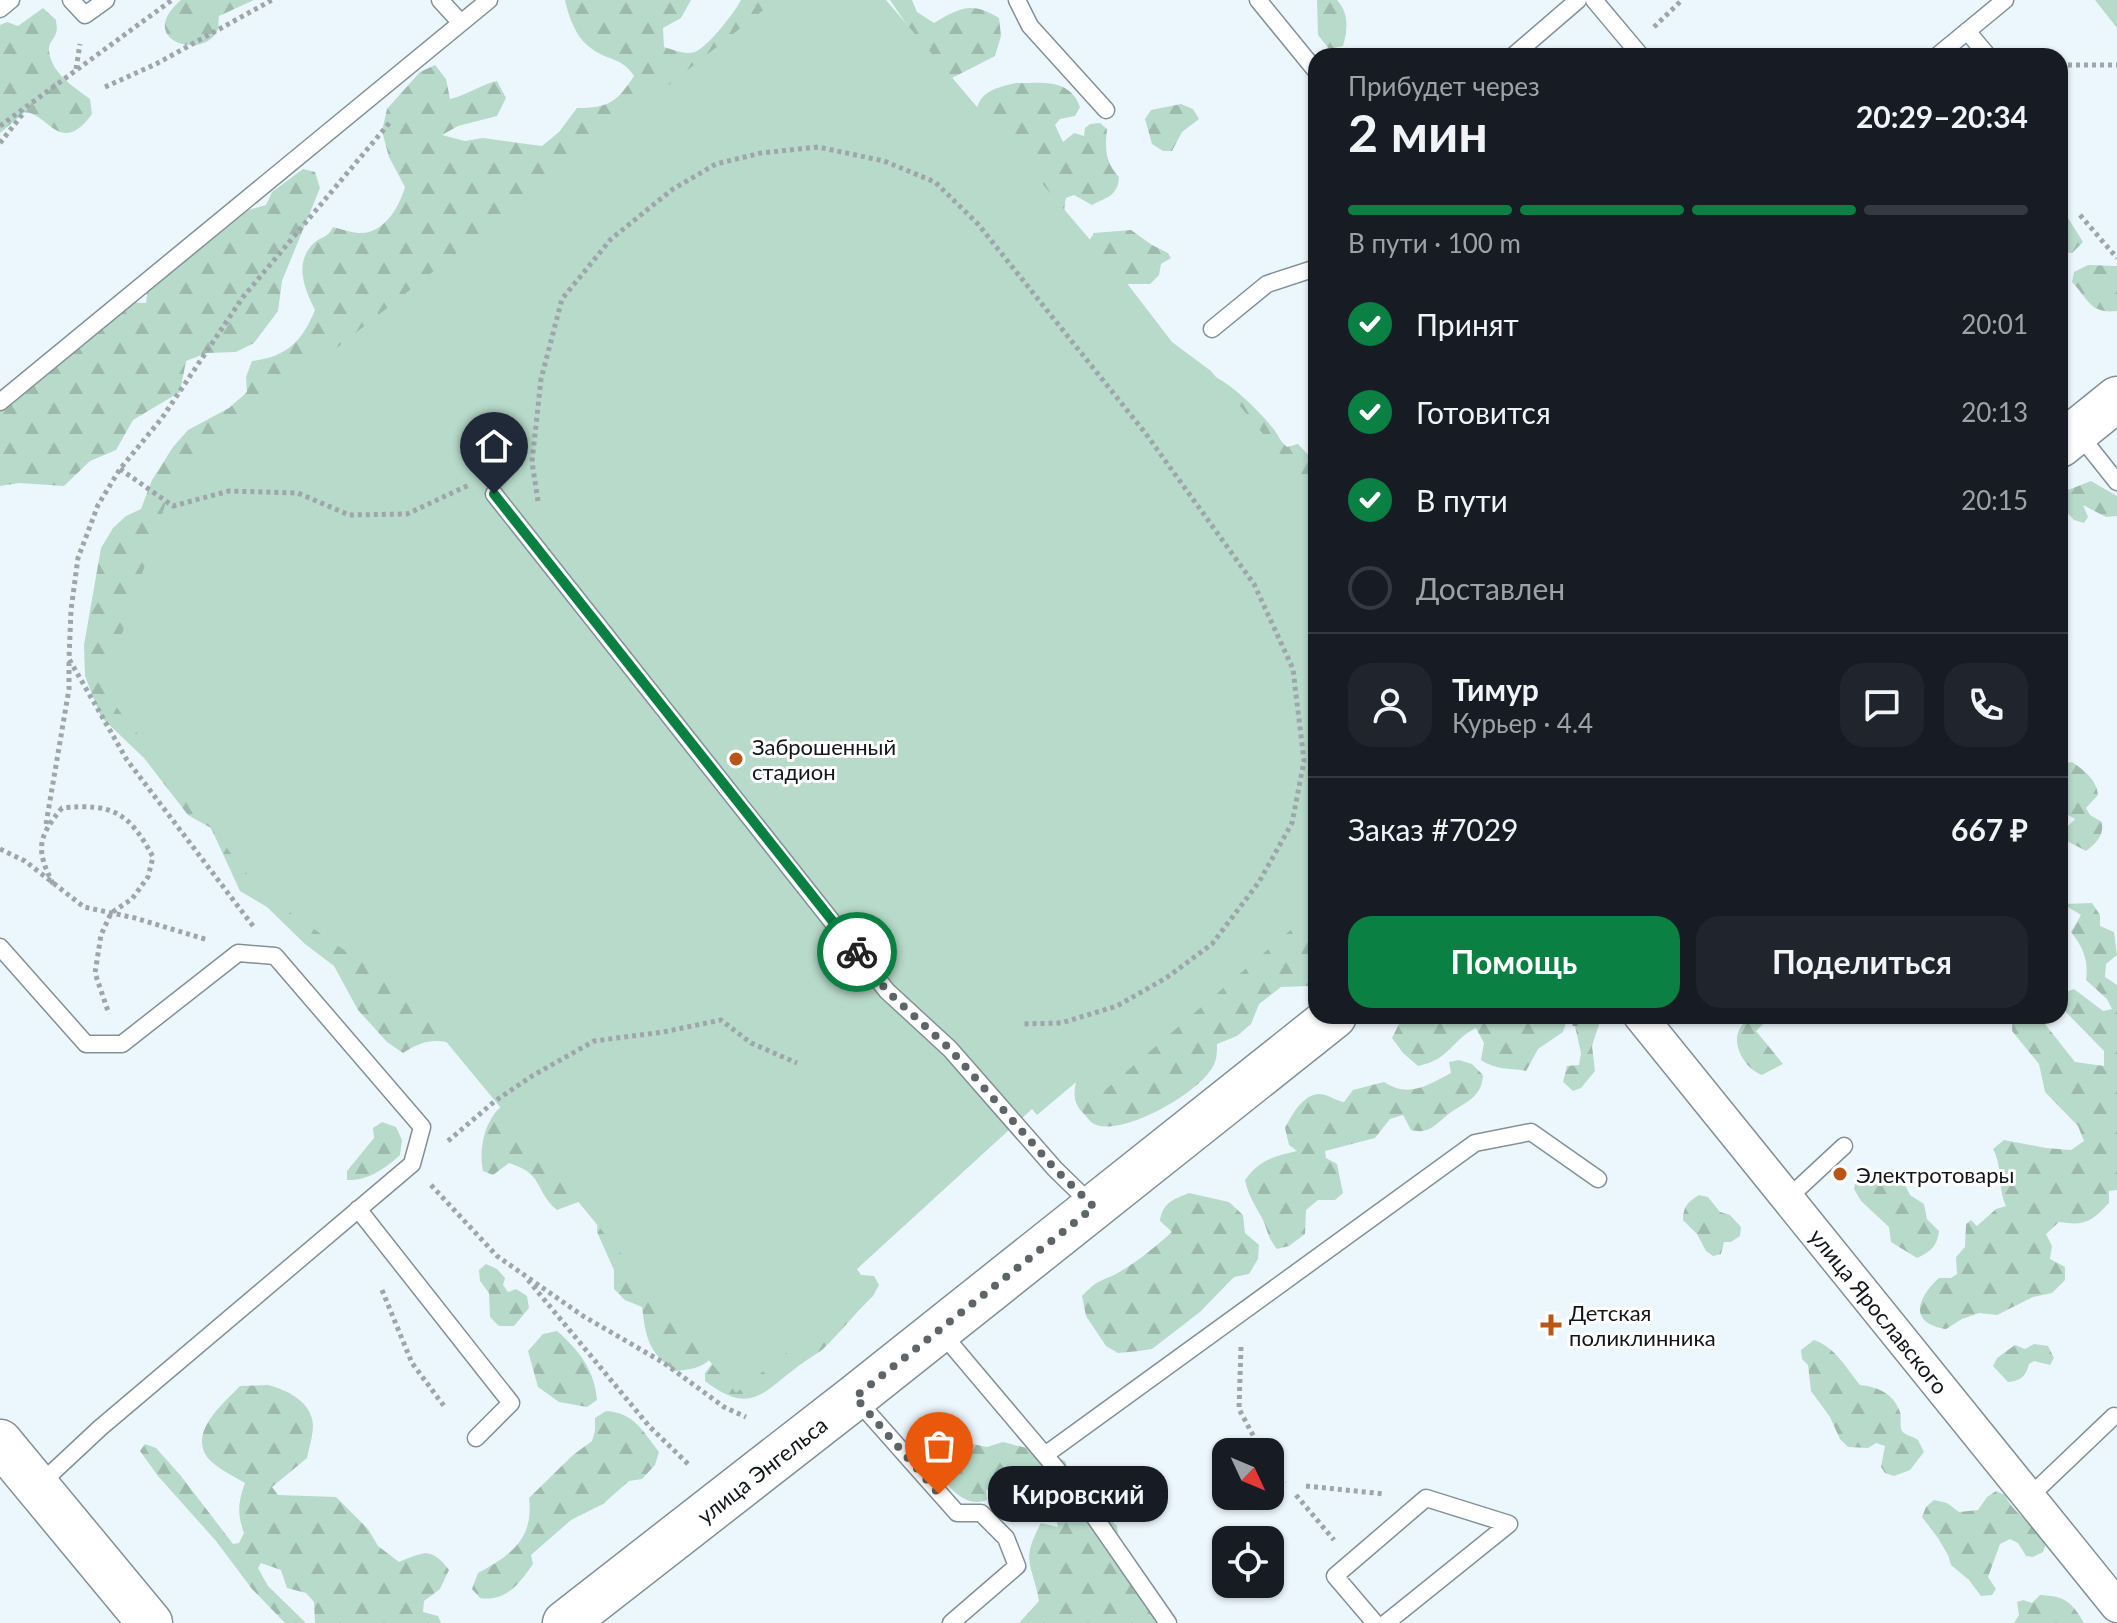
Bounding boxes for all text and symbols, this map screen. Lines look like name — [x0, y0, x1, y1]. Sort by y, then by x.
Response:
text: Прибудет через — [1348, 70, 1540, 102]
text: 20:29–20:34 — [1856, 98, 2028, 134]
text: 2 мин — [1348, 101, 1488, 163]
text: В пути · 100 m — [1348, 227, 1521, 259]
icon: check — [1348, 302, 1392, 346]
text: Принят — [1416, 306, 1519, 342]
text: 20:01 — [1961, 308, 2028, 340]
icon: check — [1348, 390, 1392, 434]
text: Готовится — [1416, 394, 1551, 430]
text: 20:13 — [1961, 396, 2028, 428]
pin — [460, 412, 528, 494]
icon: home — [472, 424, 516, 468]
icon: check — [1348, 478, 1392, 522]
text: В пути — [1416, 482, 1508, 518]
text: 20:15 — [1961, 484, 2028, 516]
text: Доставлен — [1416, 570, 1565, 606]
button: person — [1348, 663, 1432, 747]
button: chat — [1840, 663, 1924, 747]
button: phone — [1944, 663, 2028, 747]
text: Тимур — [1452, 671, 1539, 707]
text: Курьер · 4.4 — [1452, 707, 1593, 739]
place label: Заброшенный стадион — [752, 733, 896, 785]
marker: Заброшенный стадион — [727, 750, 745, 768]
text: Заказ #7029 — [1348, 811, 1519, 847]
text: 667 ₽ — [1951, 811, 2028, 847]
courier — [817, 912, 897, 992]
button: Помощь — [1348, 916, 1680, 1008]
button: Поделиться — [1696, 916, 2028, 1008]
icon: bike — [835, 930, 879, 974]
place label: Электротовары — [1856, 1161, 2014, 1188]
marker: Электротовары — [1831, 1165, 1849, 1183]
street label: улица Ярославского — [1804, 1223, 1954, 1399]
place label: Детская поликлинника — [1569, 1299, 1716, 1351]
marker: Детская поликлинника — [1540, 1314, 1562, 1336]
street label: улица Энгельса — [692, 1411, 832, 1529]
pin — [905, 1412, 973, 1494]
icon: bag — [917, 1424, 961, 1468]
north arrow — [1212, 1438, 1284, 1510]
map controls — [1212, 1438, 1284, 1598]
callout: Кировский — [987, 1466, 1167, 1522]
text: Кировский — [1012, 1478, 1144, 1510]
button: locate — [1212, 1526, 1284, 1598]

